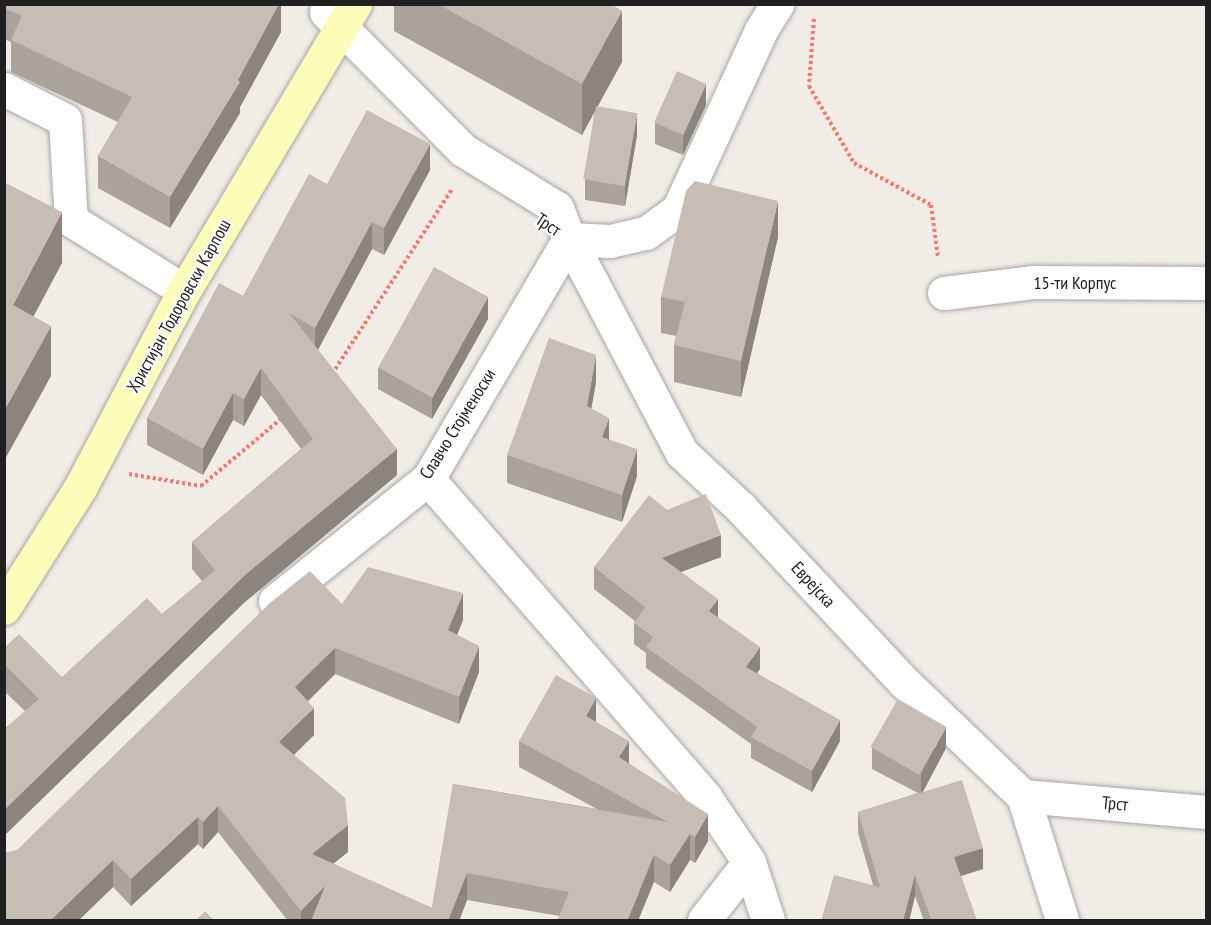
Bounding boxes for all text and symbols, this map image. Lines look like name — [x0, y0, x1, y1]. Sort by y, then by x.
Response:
street label: Трст — [531, 209, 565, 241]
street label: Христијан Тодоровски Карпош — [122, 215, 236, 397]
street label: 15-ти Корпус — [1033, 272, 1117, 294]
street label: Славчо Стојменоски — [415, 365, 501, 483]
street label: Еврејска — [786, 558, 840, 612]
street label: Трст — [1101, 792, 1129, 816]

